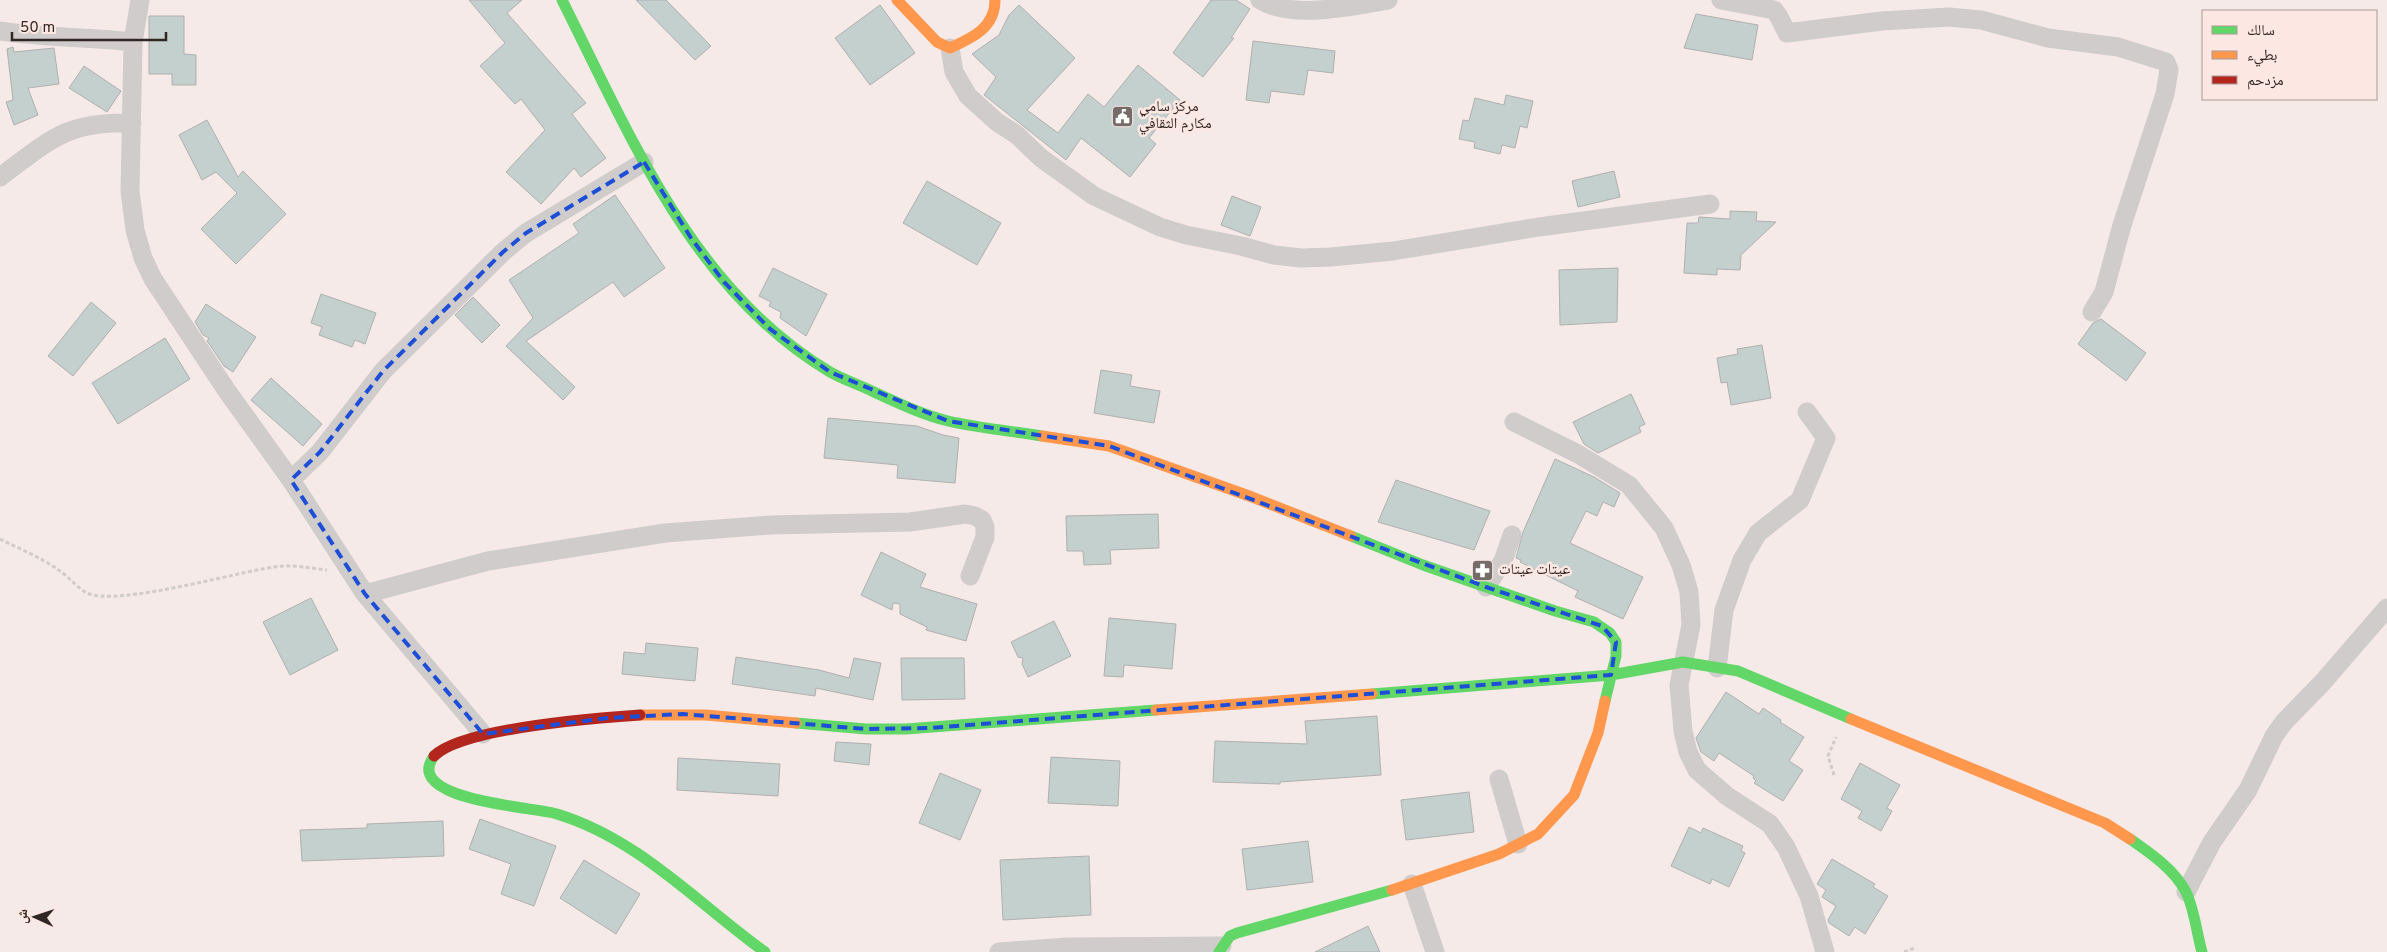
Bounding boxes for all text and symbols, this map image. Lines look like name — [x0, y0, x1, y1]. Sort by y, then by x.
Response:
scale bar — [12, 10, 166, 42]
legend — [2202, 10, 2377, 100]
text: 50 m — [20, 19, 55, 38]
text: سالك — [2247, 22, 2275, 41]
text: بطيء — [2247, 47, 2277, 67]
text: مزدحم — [2247, 72, 2284, 91]
place label: مركز سامي مكارم الثقافي — [1139, 98, 1212, 134]
public building icon: مركز سامي مكارم الثقافي — [1111, 104, 1135, 128]
pharmacy icon: عيتات عيتات — [1471, 558, 1495, 582]
place label: عيتات عيتات — [1499, 561, 1570, 580]
north arrow — [10, 892, 60, 942]
text: ش — [15, 908, 32, 924]

